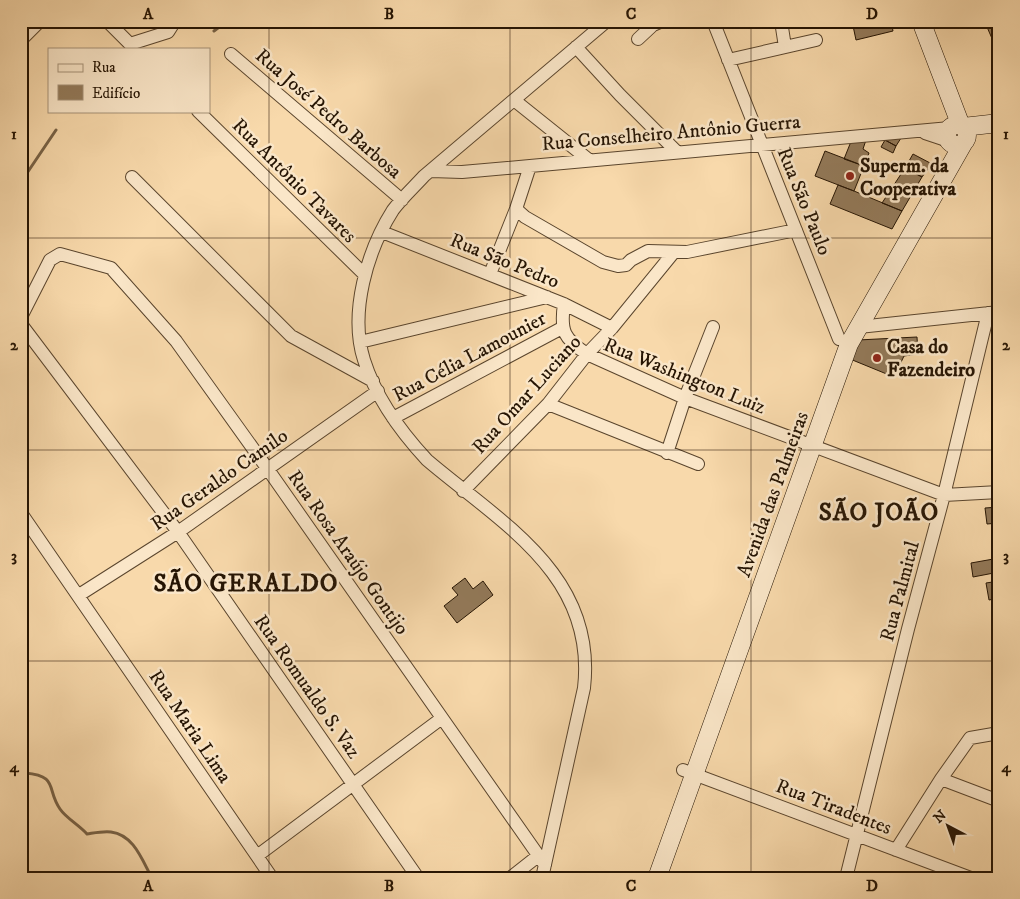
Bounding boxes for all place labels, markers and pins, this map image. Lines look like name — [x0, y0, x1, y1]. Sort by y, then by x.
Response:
place label: Superm. da Cooperativa — [860, 154, 956, 202]
marker: Superm. da Cooperativa — [844, 170, 856, 182]
place label: Casa do Fazendeiro — [887, 335, 975, 383]
marker: Casa do Fazendeiro — [871, 352, 883, 364]

